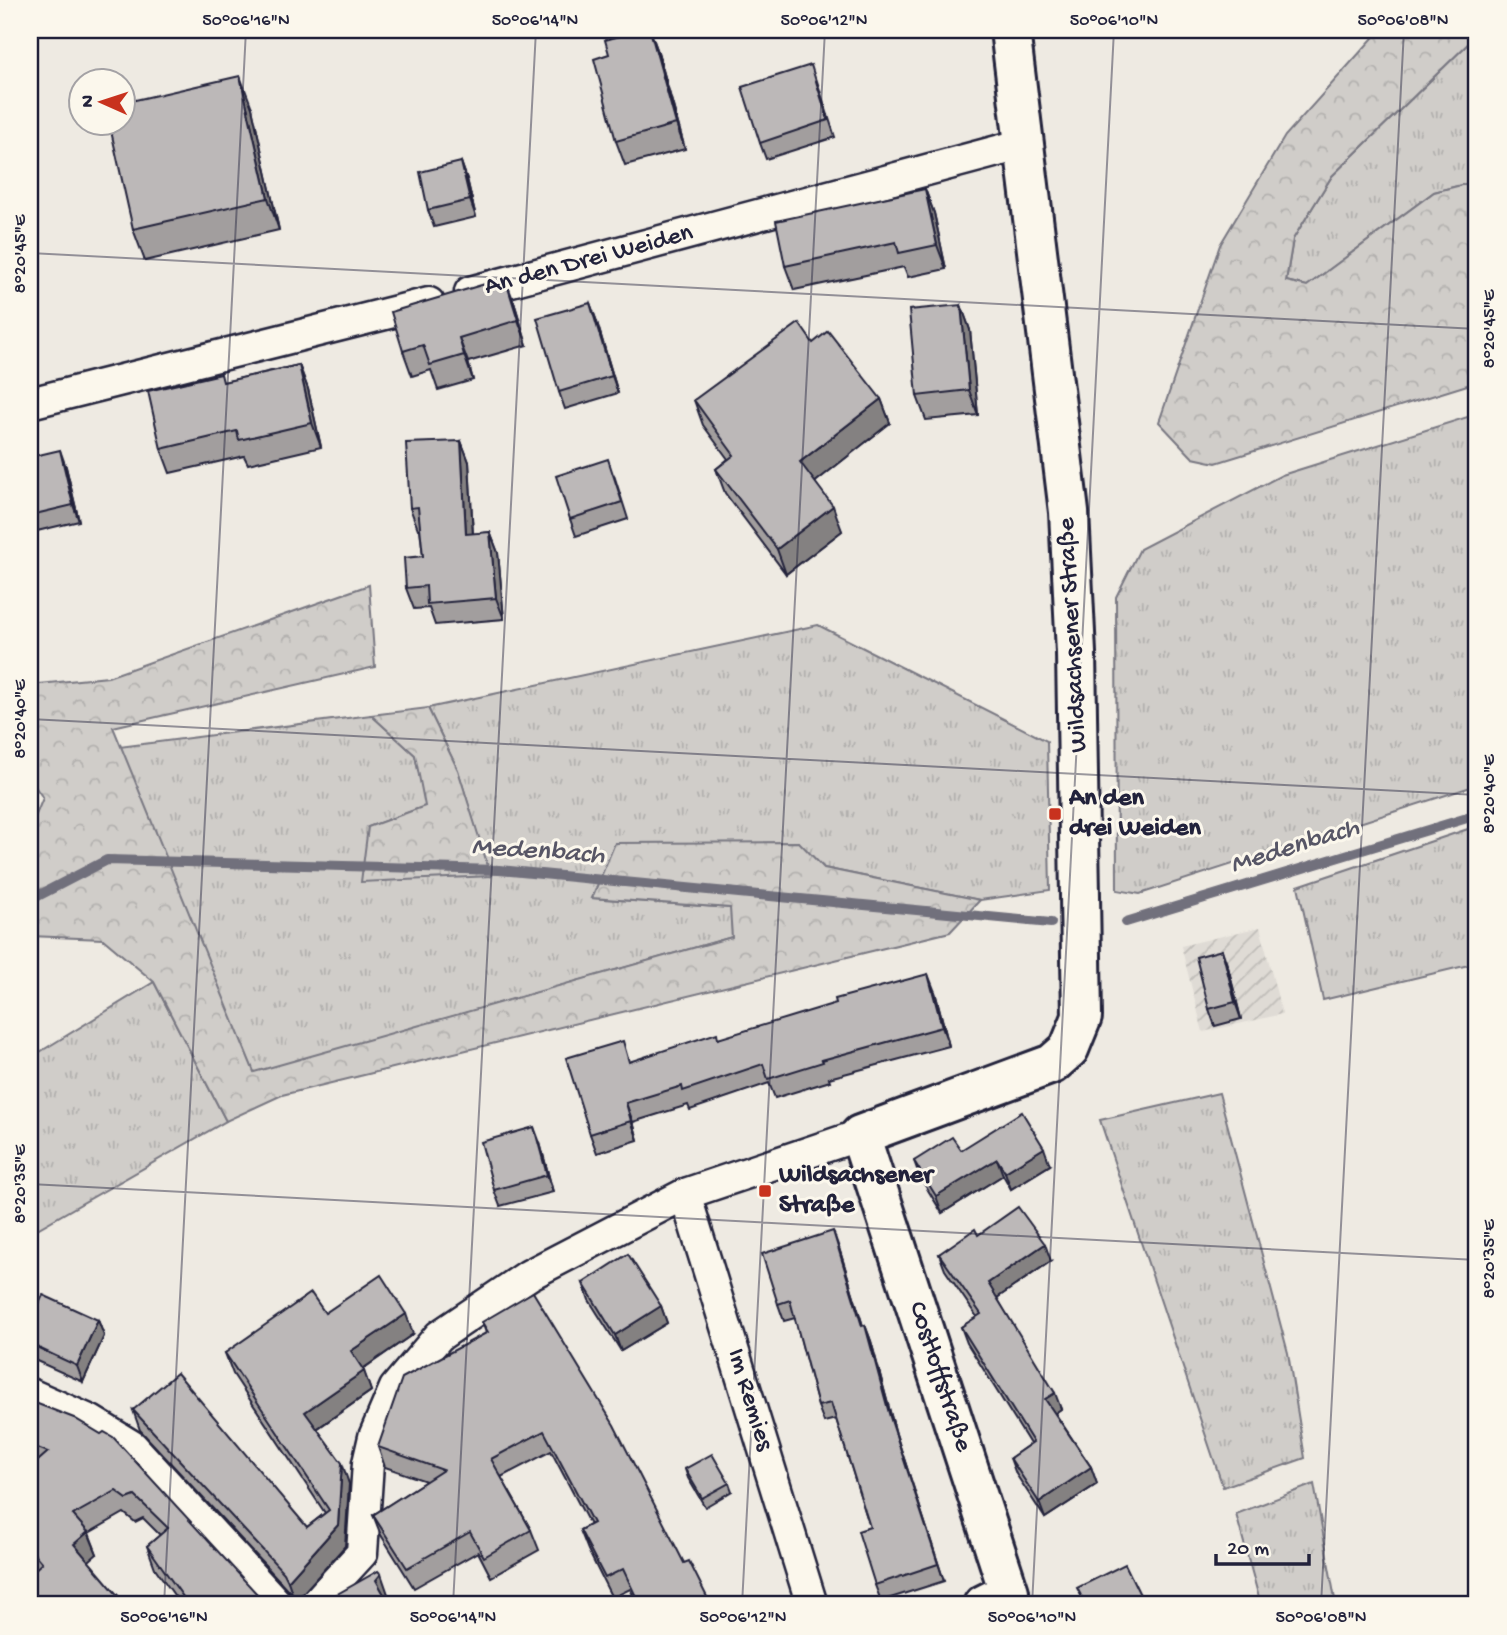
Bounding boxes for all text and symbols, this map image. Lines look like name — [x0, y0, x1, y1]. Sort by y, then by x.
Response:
text: 50°06'16"N — [202, 11, 290, 32]
text: 50°06'14"N — [492, 11, 578, 32]
text: 50°06'12"N — [780, 11, 868, 32]
text: 50°06'10"N — [1070, 11, 1158, 32]
text: 50°06'08"N — [1357, 11, 1449, 32]
north arrow — [66, 66, 136, 136]
text: N — [77, 94, 100, 108]
text: 8°20'45"E — [11, 214, 32, 293]
street label: An den Drei Weiden — [481, 218, 697, 304]
text: 8°20'45"E — [1480, 289, 1501, 368]
street label: Wildsachsener Straße — [1052, 516, 1096, 753]
text: 8°20'40"E — [11, 679, 32, 759]
text: 8°20'40"E — [1480, 754, 1501, 834]
place label: An den drei Weiden — [1068, 784, 1201, 845]
marker: An den drei Weiden — [1047, 806, 1063, 822]
water label: Medenbach — [1227, 812, 1364, 882]
water label: Medenbach — [471, 831, 606, 873]
text: 8°20'35"E — [11, 1144, 32, 1224]
place label: Wildsachsener Straße — [778, 1161, 935, 1222]
marker: Wildsachsener Straße — [757, 1183, 773, 1199]
text: 8°20'35"E — [1480, 1219, 1501, 1299]
street label: Costloffstraße — [900, 1298, 978, 1457]
street label: Im Remies — [719, 1345, 780, 1456]
scale bar — [1216, 1523, 1309, 1567]
text: 20 m — [1227, 1538, 1269, 1563]
text: 50°06'16"N — [120, 1608, 208, 1629]
text: 50°06'14"N — [410, 1608, 496, 1629]
text: 50°06'12"N — [699, 1608, 787, 1629]
text: 50°06'10"N — [988, 1608, 1076, 1629]
text: 50°06'08"N — [1275, 1608, 1367, 1629]

